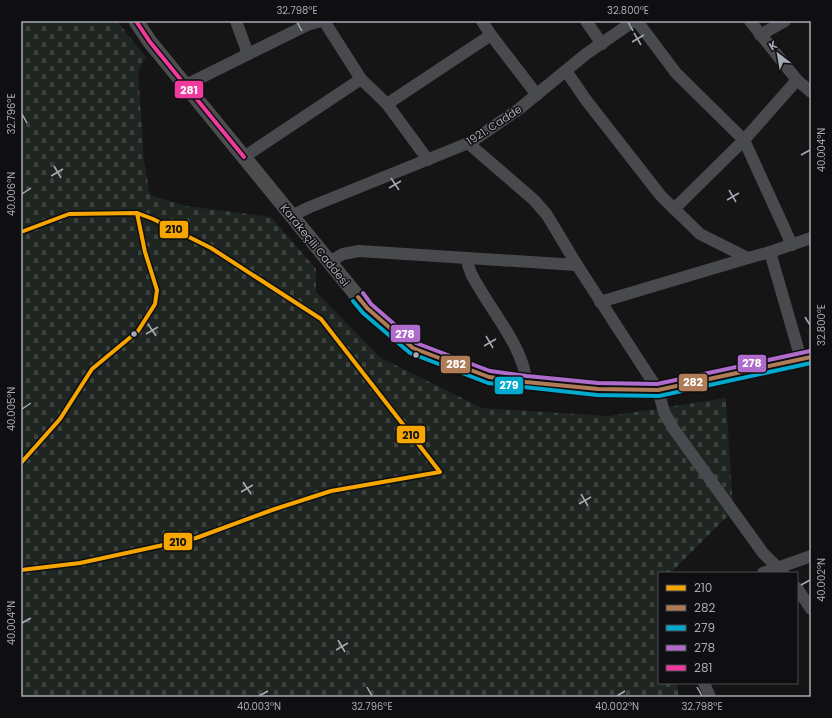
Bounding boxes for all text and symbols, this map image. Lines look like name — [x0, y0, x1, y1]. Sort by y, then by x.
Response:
text: 32.798°E — [276, 3, 318, 18]
text: 32.800°E — [607, 3, 649, 18]
north arrow — [758, 34, 798, 74]
text: K — [765, 36, 781, 54]
line badge: 281 — [174, 80, 204, 99]
text: 281 — [180, 82, 198, 98]
text: 32.796°E — [4, 93, 19, 135]
street label: 1921. Cadde — [463, 101, 525, 149]
text: 40.004°N — [814, 128, 829, 172]
text: 40.006°N — [4, 172, 19, 216]
street label: Karakeçili Caddesi — [277, 200, 353, 290]
line badge: 210 — [159, 220, 189, 239]
text: 210 — [165, 221, 183, 237]
text: 32.800°E — [814, 304, 829, 346]
line badge: 278 — [390, 324, 421, 343]
text: 278 — [395, 326, 415, 342]
unlabelled marker — [129, 329, 139, 339]
unlabelled marker — [411, 350, 421, 360]
line badge: 278 — [737, 354, 767, 373]
line badge: 282 — [440, 355, 471, 374]
text: 278 — [742, 355, 762, 371]
text: 282 — [446, 356, 466, 372]
line badge: 282 — [678, 373, 708, 392]
text: 282 — [683, 374, 703, 390]
line badge: 279 — [494, 376, 524, 395]
text: 279 — [500, 377, 519, 393]
text: 40.005°N — [4, 387, 19, 431]
line badge: 210 — [396, 425, 426, 444]
text: 210 — [402, 427, 420, 443]
line badge: 210 — [163, 532, 193, 551]
text: 210 — [169, 534, 187, 550]
text: 40.002°N — [814, 558, 829, 602]
legend — [658, 572, 798, 684]
text: 210 — [694, 579, 712, 596]
text: 282 — [694, 599, 715, 616]
text: 40.004°N — [4, 601, 19, 645]
text: 279 — [694, 619, 715, 636]
text: 278 — [694, 639, 715, 656]
text: 281 — [694, 659, 712, 676]
text: 40.003°N — [237, 699, 281, 714]
text: 32.796°E — [351, 699, 393, 714]
text: 40.002°N — [595, 699, 639, 714]
text: 32.798°E — [681, 699, 723, 714]

